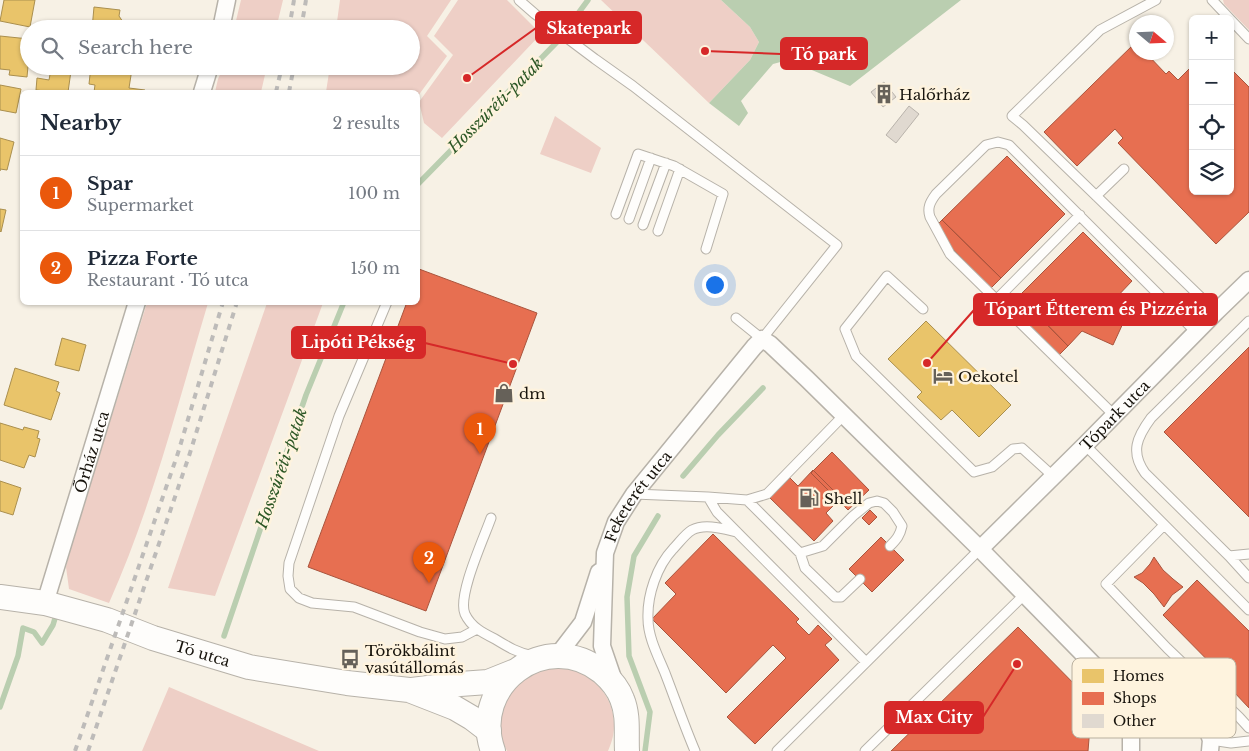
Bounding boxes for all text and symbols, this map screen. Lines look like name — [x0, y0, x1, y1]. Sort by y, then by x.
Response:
callout: Skatepark — [536, 12, 641, 43]
north arrow — [1129, 15, 1174, 60]
map controls — [1189, 15, 1234, 195]
button: + — [1189, 15, 1234, 60]
text: Skatepark — [547, 18, 632, 38]
search box — [20, 20, 420, 75]
icon: search — [38, 34, 66, 62]
text: Search here — [78, 36, 193, 59]
callout: Tó park — [781, 38, 867, 69]
text: Tó park — [791, 44, 857, 64]
water label: Hosszúréti-patak — [442, 53, 547, 158]
button: − — [1189, 60, 1234, 105]
building icon: Halőrház — [873, 83, 895, 105]
place label: Halőrház — [899, 85, 970, 104]
button: locate — [1189, 105, 1234, 150]
text: Nearby — [40, 110, 121, 136]
text: 2 results — [332, 113, 400, 133]
button: layers — [1189, 150, 1234, 195]
text: Spar — [87, 172, 133, 195]
text: 1 — [53, 183, 59, 203]
text: 100 m — [348, 183, 400, 203]
text: Supermarket — [87, 195, 194, 215]
text: Pizza Forte — [87, 247, 198, 270]
text: 2 — [51, 258, 61, 278]
text: 150 m — [351, 258, 400, 278]
text: Restaurant · Tó utca — [87, 270, 249, 290]
your location — [702, 272, 728, 298]
callout: Tópart Étterem és Pizzéria — [974, 294, 1217, 325]
text: Tópart Étterem és Pizzéria — [985, 299, 1207, 319]
callout: Lipóti Pékség — [292, 327, 425, 358]
text: Lipóti Pékség — [301, 332, 416, 352]
hotel icon: Oekotel — [932, 365, 954, 387]
place label: Oekotel — [958, 367, 1019, 386]
street label: Tópark utca — [1076, 375, 1154, 454]
shop icon: dm — [493, 382, 515, 404]
place label: dm — [519, 384, 545, 403]
water label: Hosszúréti-patak — [251, 405, 311, 532]
street label: Őrház utca — [70, 408, 113, 495]
pin: 1 — [464, 413, 496, 454]
street label: Feketerét utca — [600, 446, 676, 545]
fuel station icon: Shell — [798, 487, 820, 509]
place label: Shell — [824, 489, 862, 508]
pin: 2 — [413, 542, 445, 583]
street label: Tó utca — [173, 636, 233, 670]
place label: Törökbálint vasútállomás — [365, 641, 464, 677]
bus stop icon: Törökbálint vasútállomás — [339, 648, 361, 670]
legend — [1072, 658, 1236, 738]
text: Homes — [1113, 667, 1164, 685]
text: Shops — [1113, 689, 1157, 707]
callout: Max City — [885, 702, 983, 733]
text: Max City — [895, 707, 973, 727]
text: Other — [1113, 712, 1156, 730]

